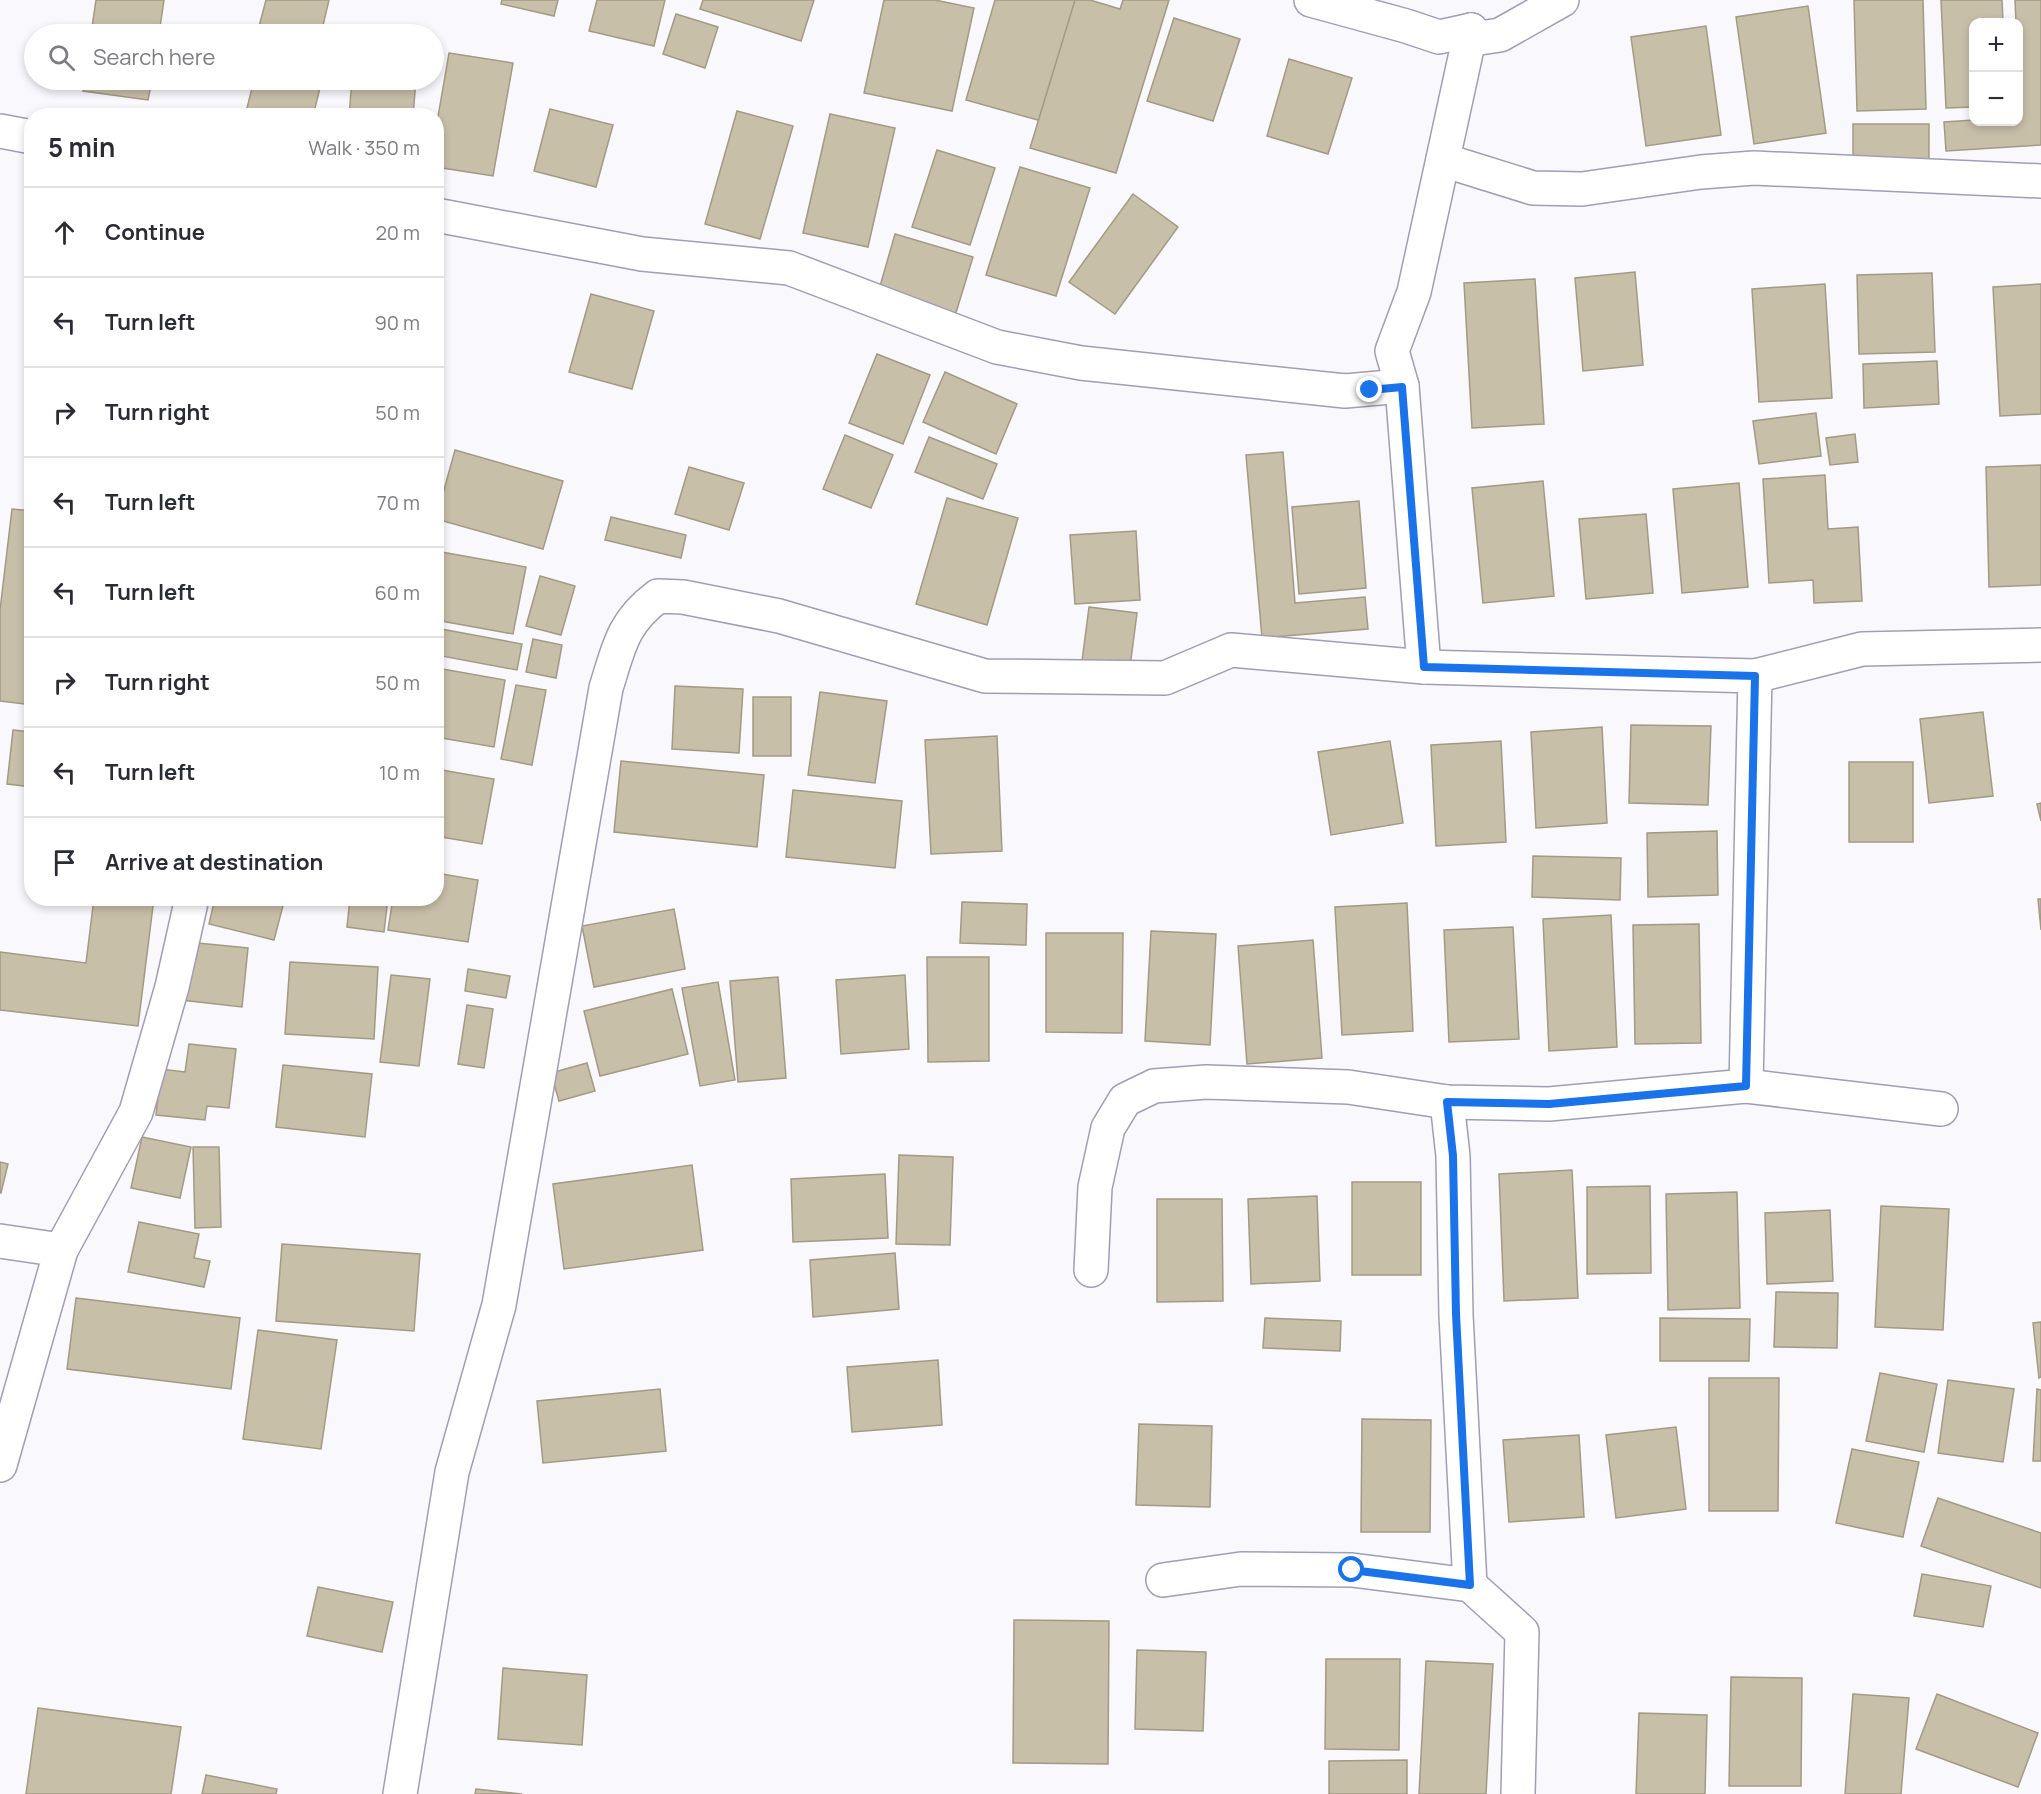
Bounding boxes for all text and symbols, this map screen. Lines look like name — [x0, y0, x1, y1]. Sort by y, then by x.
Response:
map controls — [1969, 18, 2023, 126]
button: + — [1969, 18, 2023, 72]
search box — [24, 24, 444, 90]
icon: search — [45, 41, 78, 74]
text: Search here — [93, 42, 215, 72]
button: − — [1969, 72, 2023, 126]
text: 5 min — [48, 129, 115, 165]
text: Walk · 350 m — [308, 134, 420, 161]
icon: ahead — [48, 216, 81, 249]
text: Continue — [105, 217, 205, 247]
text: 20 m — [375, 219, 420, 246]
icon: left — [48, 306, 81, 339]
text: Turn left — [105, 307, 195, 337]
text: 90 m — [374, 309, 420, 336]
route end — [1356, 376, 1382, 402]
icon: right — [48, 396, 81, 429]
text: Turn right — [105, 397, 210, 427]
text: 50 m — [375, 399, 420, 426]
icon: left — [48, 486, 81, 519]
text: Turn left — [105, 487, 195, 517]
text: 70 m — [377, 489, 420, 516]
icon: left — [48, 576, 81, 609]
text: Turn left — [105, 577, 195, 607]
text: 60 m — [374, 579, 420, 606]
icon: right — [48, 666, 81, 699]
text: Turn right — [105, 667, 210, 697]
text: 50 m — [375, 669, 420, 696]
icon: left — [48, 756, 81, 789]
text: Turn left — [105, 757, 195, 787]
text: 10 m — [379, 759, 420, 786]
icon: arrive — [48, 846, 81, 879]
text: Arrive at destination — [105, 847, 323, 877]
route start — [1338, 1556, 1364, 1582]

